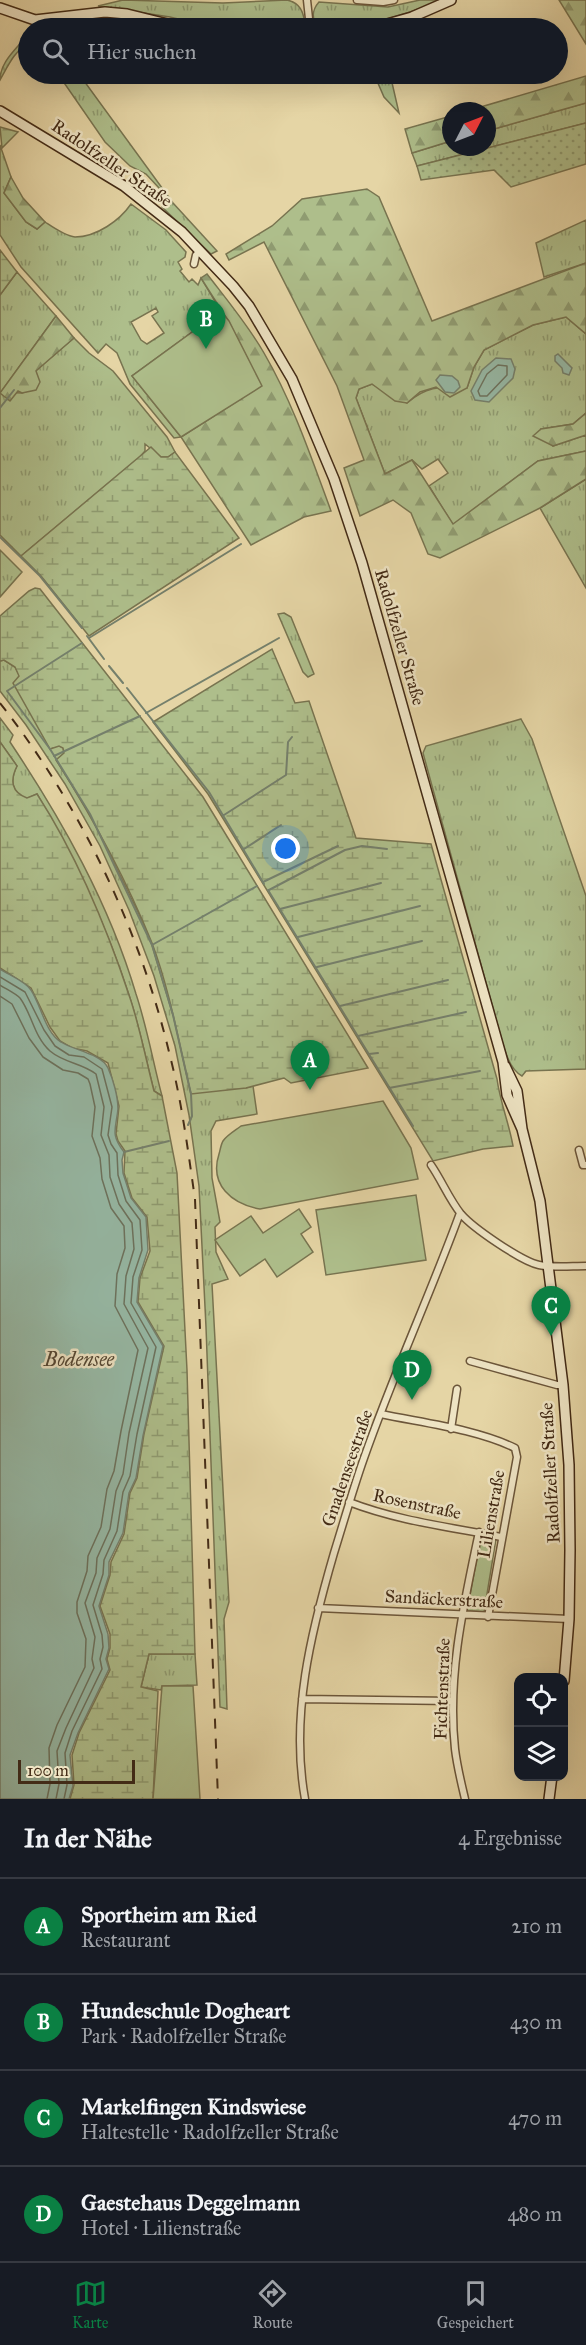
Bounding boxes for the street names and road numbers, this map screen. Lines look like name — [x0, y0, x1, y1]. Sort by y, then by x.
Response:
street label: Radolfzeller Straße — [47, 114, 177, 212]
street label: Radolfzeller Straße — [370, 566, 430, 708]
street label: Radolfzeller Straße — [535, 1402, 565, 1544]
street label: Gnadenseestraße — [317, 1407, 377, 1529]
street label: Lilienstraße — [472, 1468, 510, 1560]
street label: Rosenstraße — [371, 1484, 463, 1524]
street label: Sandäckerstraße — [384, 1585, 504, 1613]
street label: Fichtenstraße — [429, 1638, 455, 1740]

